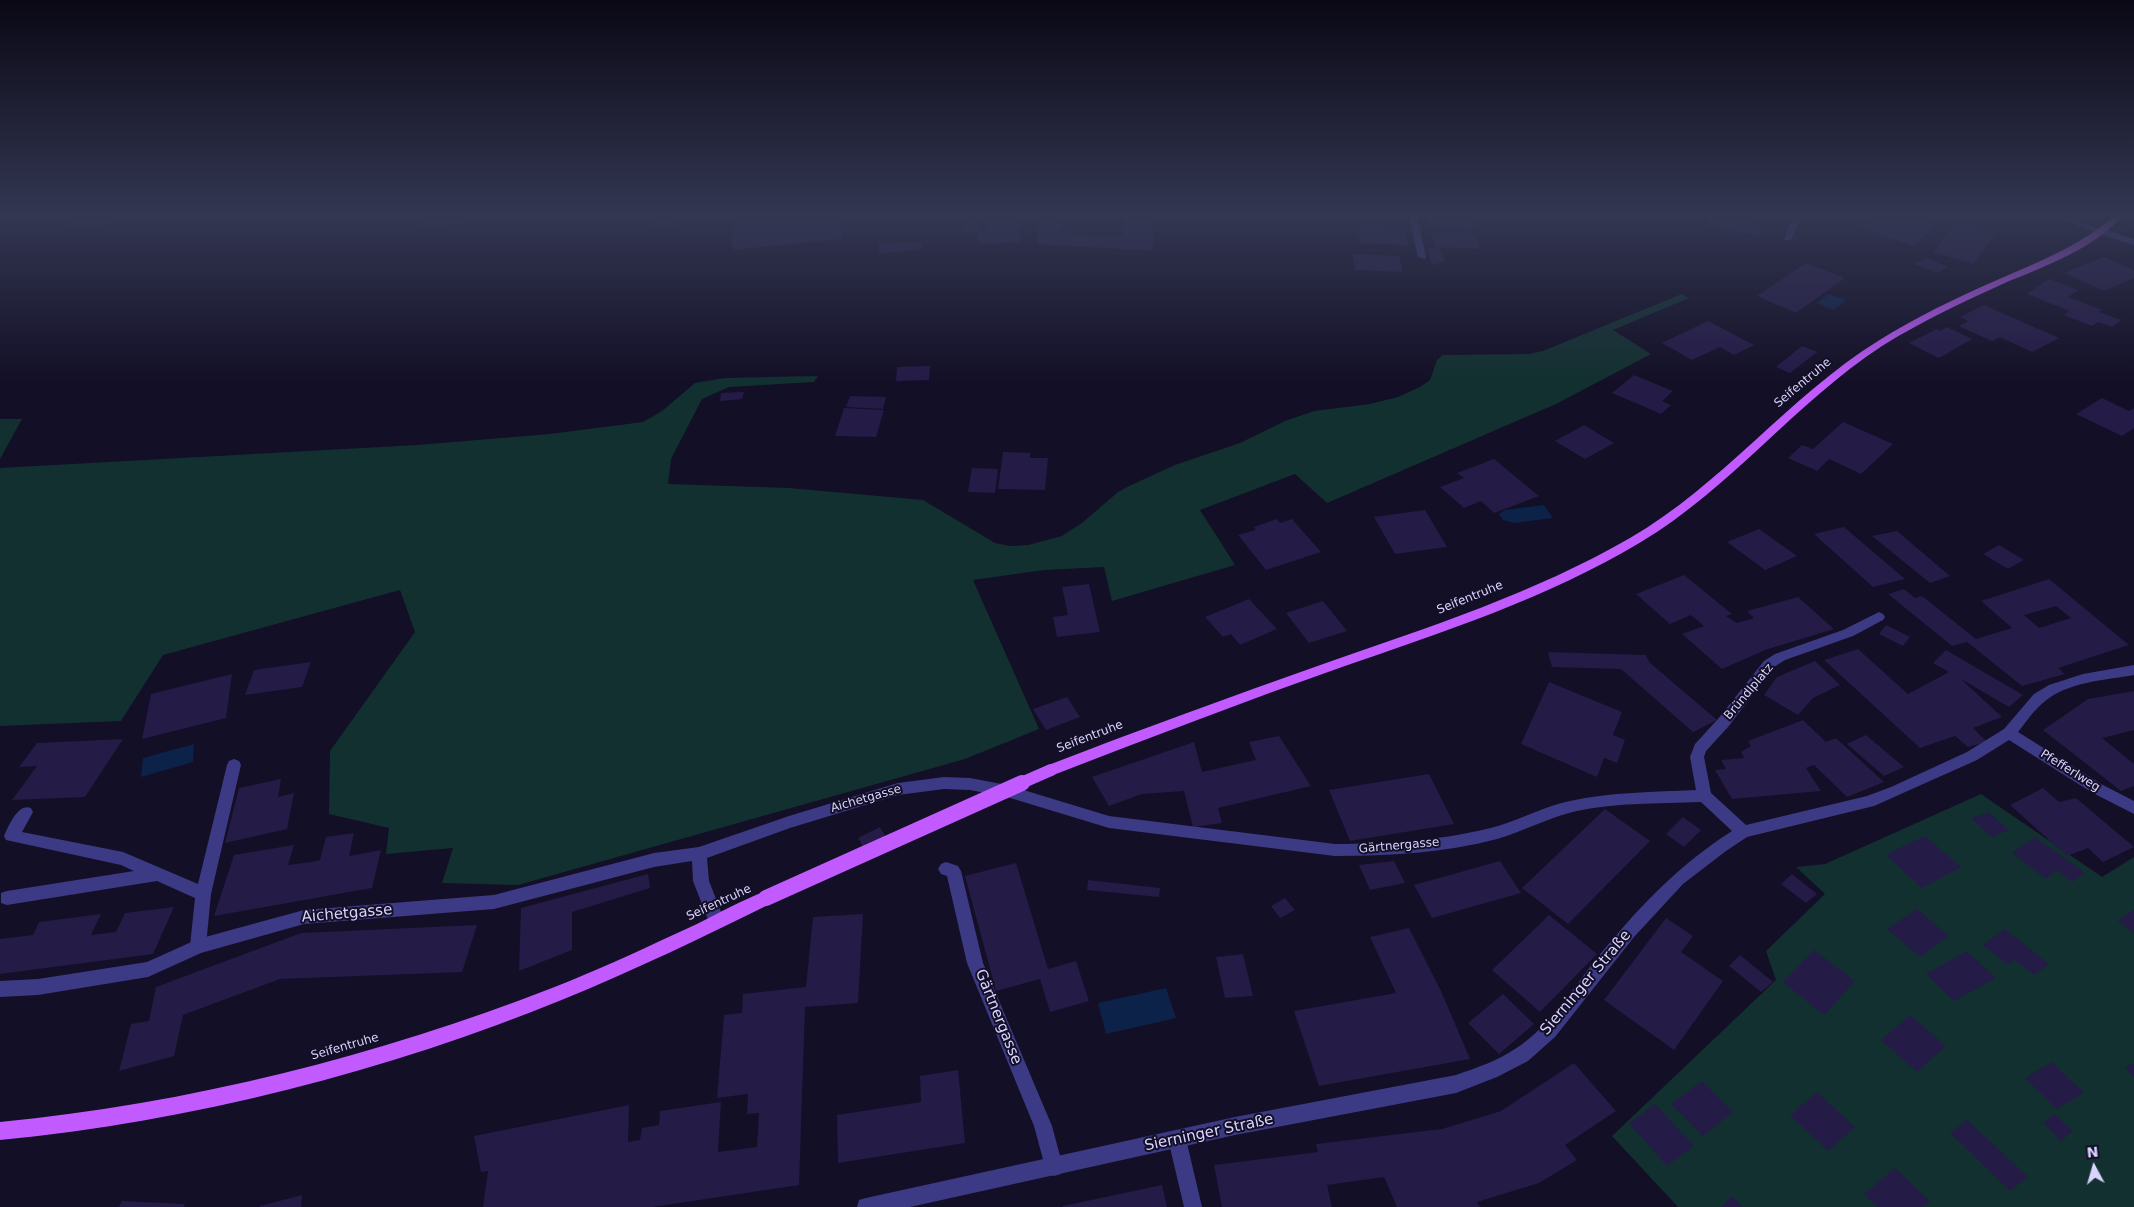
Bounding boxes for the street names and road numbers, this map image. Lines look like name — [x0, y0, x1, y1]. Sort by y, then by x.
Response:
street label: Seifentruhe — [1772, 355, 1834, 411]
street label: Seifentruhe — [1435, 578, 1505, 618]
street label: Bründlplatz — [1721, 661, 1777, 723]
street label: Seifentruhe — [1055, 718, 1125, 756]
street label: Pfefferlweg — [2038, 747, 2102, 795]
street label: Aichetgasse — [829, 782, 903, 816]
street label: Gärtnergasse — [1358, 835, 1440, 857]
street label: Seifentruhe — [684, 882, 754, 924]
street label: Aichetgasse — [301, 901, 393, 927]
street label: Sierninger Straße — [1537, 927, 1635, 1039]
street label: Gärtnergasse — [971, 967, 1025, 1067]
street label: Seifentruhe — [309, 1030, 381, 1064]
street label: Sierninger Straße — [1143, 1111, 1275, 1155]

